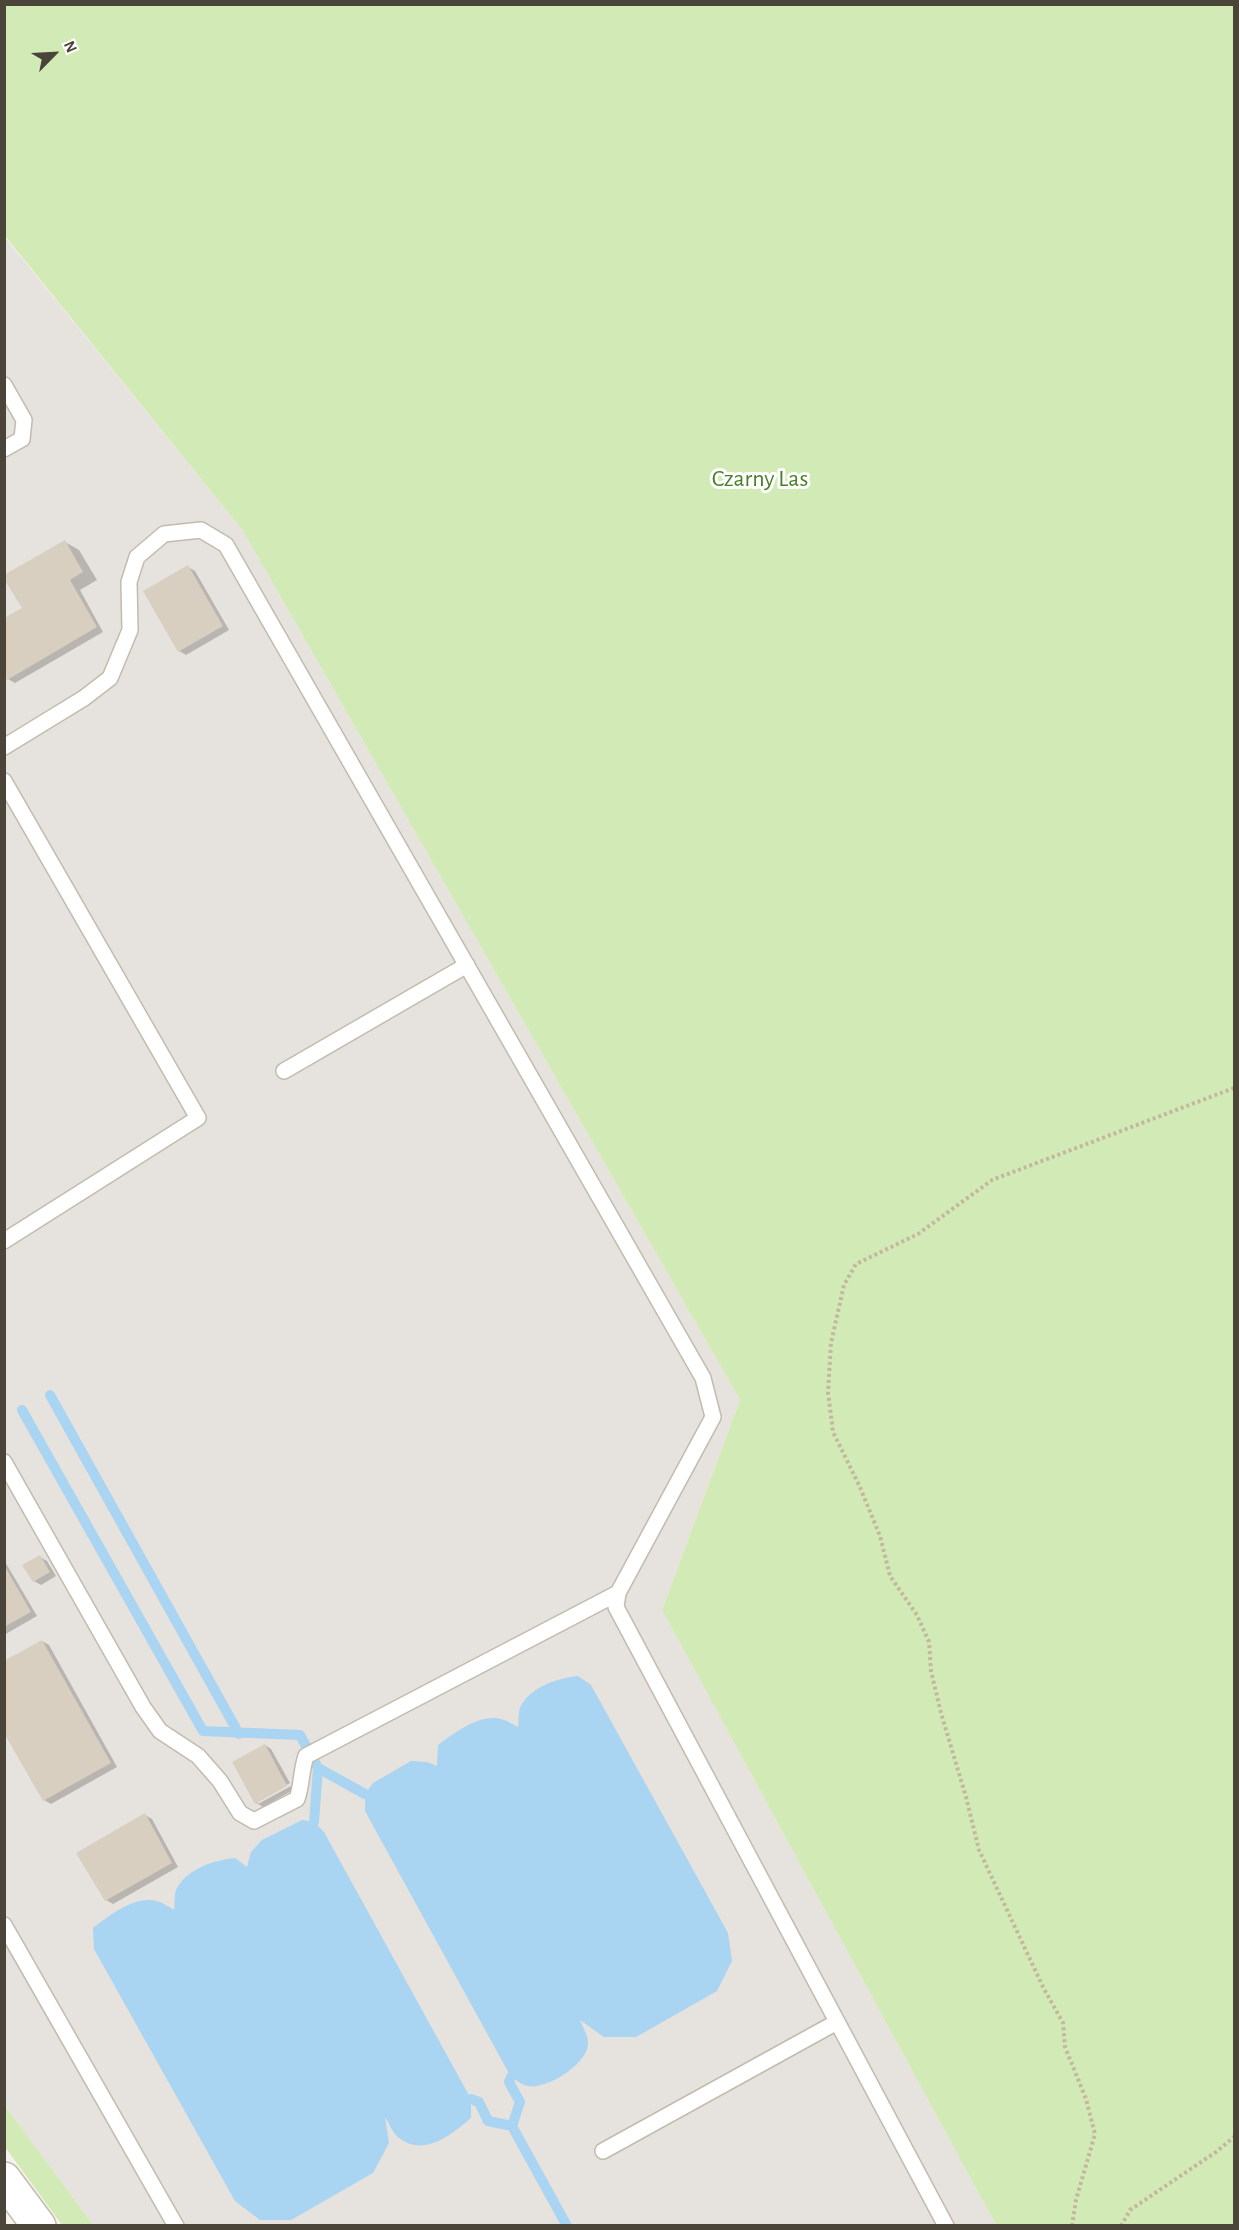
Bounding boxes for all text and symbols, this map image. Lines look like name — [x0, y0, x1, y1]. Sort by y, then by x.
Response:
north arrow — [24, 24, 84, 84]
text: N — [61, 38, 80, 55]
park label: Czarny Las — [712, 465, 808, 493]

